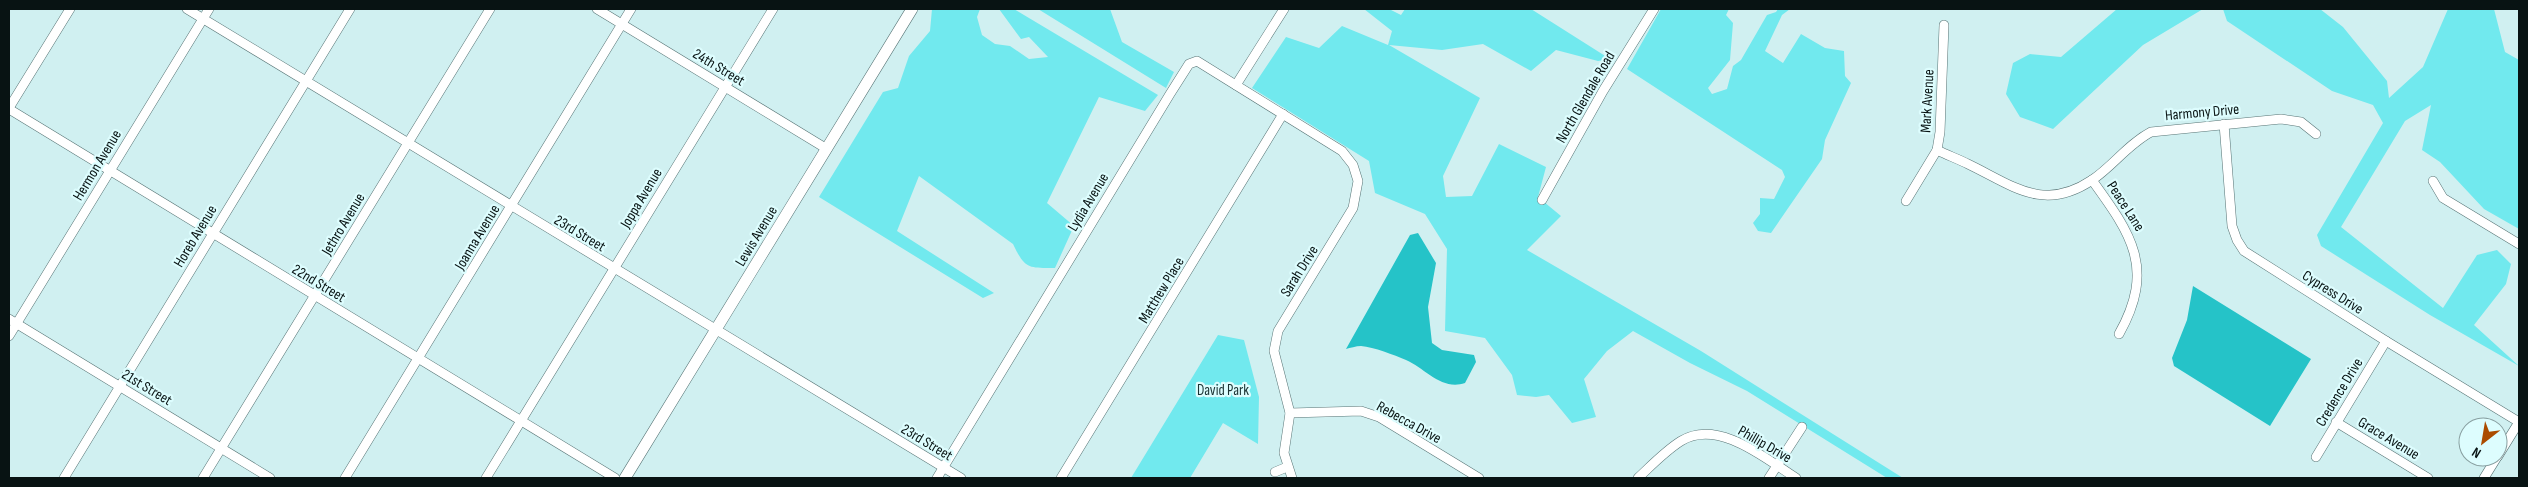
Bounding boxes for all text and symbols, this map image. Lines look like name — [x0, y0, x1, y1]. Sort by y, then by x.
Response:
street label: 24th Street — [689, 45, 749, 91]
street label: North Glendale Road — [1552, 48, 1619, 146]
street label: Mark Avenue — [1916, 69, 1939, 133]
street label: Harmony Drive — [2164, 100, 2240, 125]
street label: Hermon Avenue — [69, 126, 126, 204]
street label: Joppa Avenue — [616, 165, 667, 233]
street label: Lydia Avenue — [1064, 170, 1113, 235]
street label: Peace Lane — [2102, 178, 2149, 235]
street label: Jethro Avenue — [317, 190, 369, 260]
street label: Joanna Avenue — [450, 201, 504, 274]
street label: Horeb Avenue — [169, 202, 221, 271]
street label: Lewis Avenue — [731, 203, 782, 270]
street label: 23rd Street — [550, 211, 609, 256]
street label: Sarah Drive — [1276, 242, 1323, 300]
street label: Matthew Place — [1134, 254, 1189, 327]
street label: 22nd Street — [289, 260, 349, 307]
street label: Cypress Drive — [2299, 266, 2367, 319]
street label: Credence Drive — [2312, 355, 2367, 430]
street label: 21st Street — [118, 365, 176, 410]
park label: David Park — [1197, 381, 1249, 400]
street label: Rebecca Drive — [1373, 397, 1444, 448]
street label: Grace Avenue — [2355, 413, 2423, 464]
north arrow — [2458, 417, 2508, 467]
street label: 23rd Street — [897, 420, 956, 465]
street label: Phillip Drive — [1734, 421, 1795, 467]
text: N — [2469, 444, 2484, 462]

